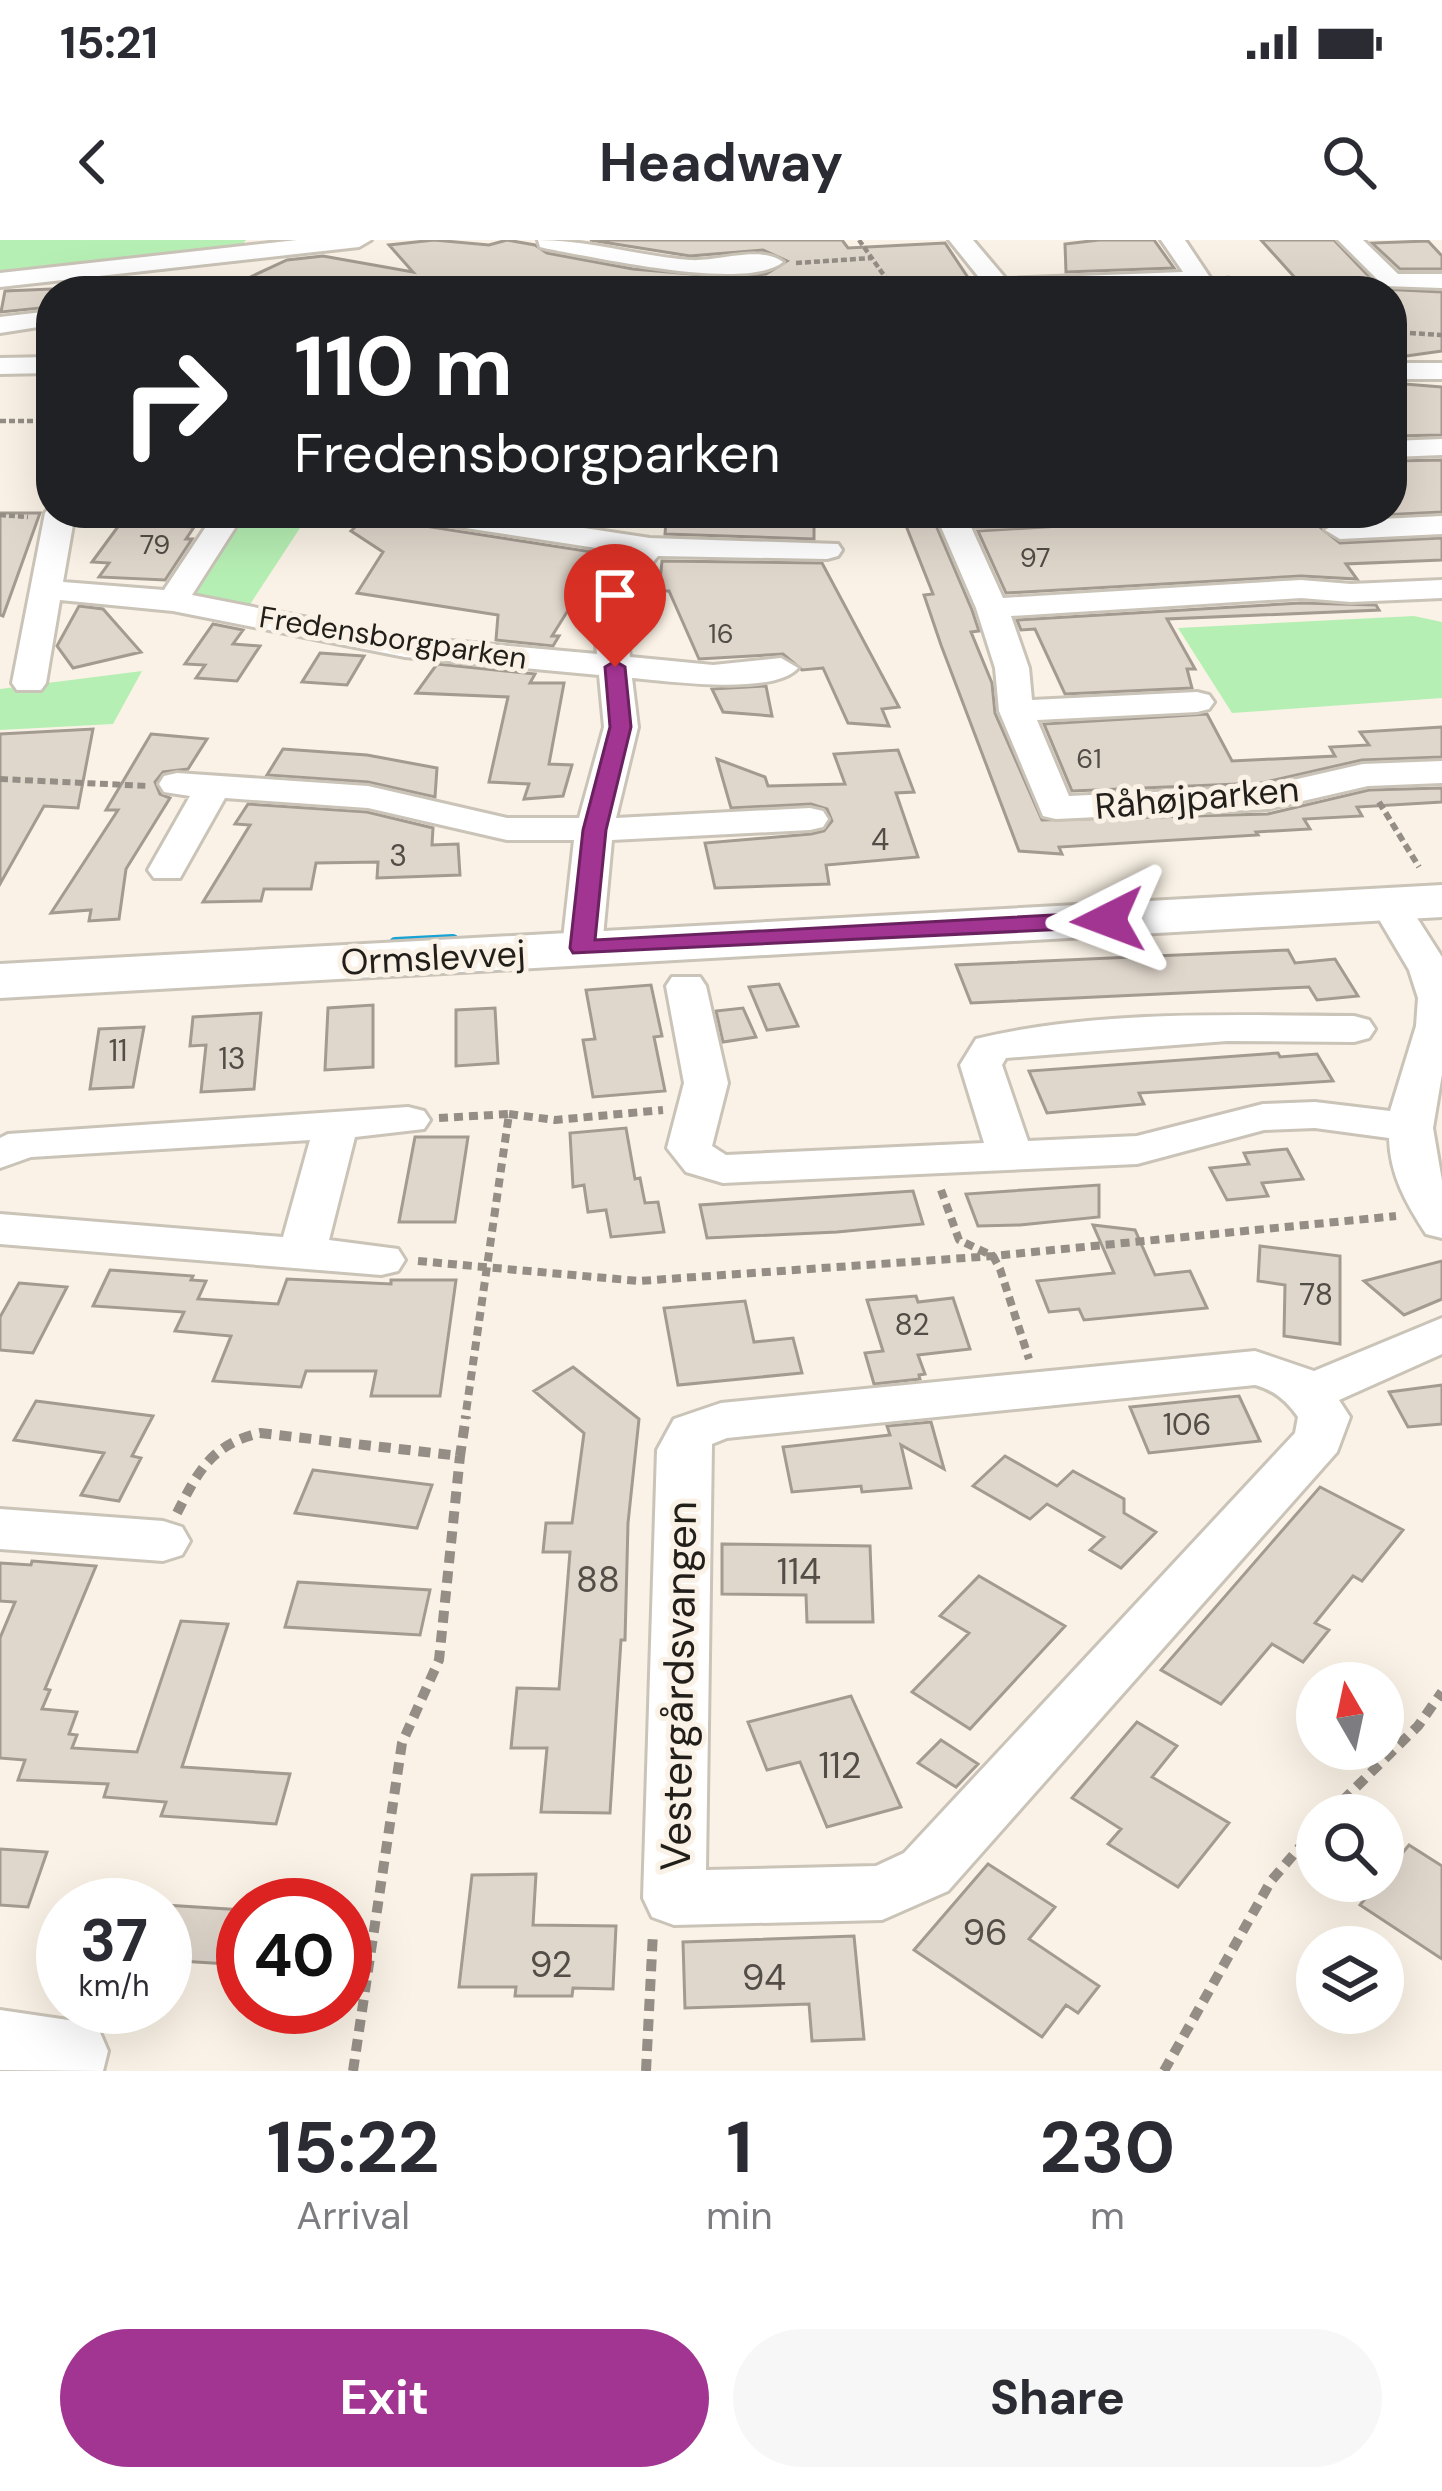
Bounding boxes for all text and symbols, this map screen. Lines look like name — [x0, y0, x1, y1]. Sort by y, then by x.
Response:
text: 15:21 — [60, 13, 158, 72]
text: Headway — [599, 127, 843, 198]
icon: back — [60, 129, 126, 195]
icon: search — [1316, 129, 1382, 195]
text: 110 m — [294, 312, 513, 421]
icon: right — [96, 324, 252, 480]
text: Fredensborgparken — [294, 418, 781, 489]
house number: 79 — [140, 527, 170, 562]
house number: 97 — [1020, 540, 1050, 575]
pin — [564, 544, 666, 667]
icon: arrive — [582, 562, 648, 628]
street label: Fredensborgparken — [257, 597, 530, 678]
house number: 16 — [708, 616, 734, 651]
house number: 61 — [1076, 741, 1102, 776]
street label: Råhøjparken — [1093, 765, 1301, 830]
house number: 4 — [871, 820, 889, 859]
house number: 3 — [389, 836, 407, 875]
position arrow — [1045, 857, 1171, 983]
street label: Ormslevvej — [339, 929, 527, 986]
house number: 11 — [109, 1031, 127, 1070]
house number: 13 — [218, 1039, 246, 1078]
house number: 78 — [1299, 1275, 1333, 1314]
house number: 82 — [894, 1305, 930, 1344]
house number: 106 — [1163, 1405, 1211, 1444]
street label: Vestergårdsvangen — [648, 1501, 709, 1871]
house number: 114 — [777, 1548, 821, 1595]
house number: 88 — [576, 1556, 620, 1603]
north arrow — [1296, 1662, 1404, 1770]
map controls — [1296, 1662, 1404, 2034]
house number: 112 — [818, 1742, 862, 1789]
button: search — [1296, 1794, 1404, 1902]
speed limit sign: 40 — [216, 1878, 372, 2034]
text: 37 — [80, 1901, 148, 1980]
house number: 96 — [962, 1909, 1008, 1956]
button: layers — [1296, 1926, 1404, 2034]
house number: 92 — [530, 1941, 572, 1988]
house number: 94 — [742, 1954, 786, 2001]
text: km/h — [79, 1966, 149, 2005]
text: 15:22 — [267, 2101, 439, 2194]
text: 1 — [726, 2101, 752, 2194]
text: 230 — [1039, 2101, 1175, 2194]
text: Arrival — [296, 2190, 410, 2241]
text: min — [706, 2190, 773, 2241]
text: m — [1090, 2190, 1125, 2241]
button: Exit — [60, 2329, 709, 2467]
button: Share — [733, 2329, 1382, 2467]

